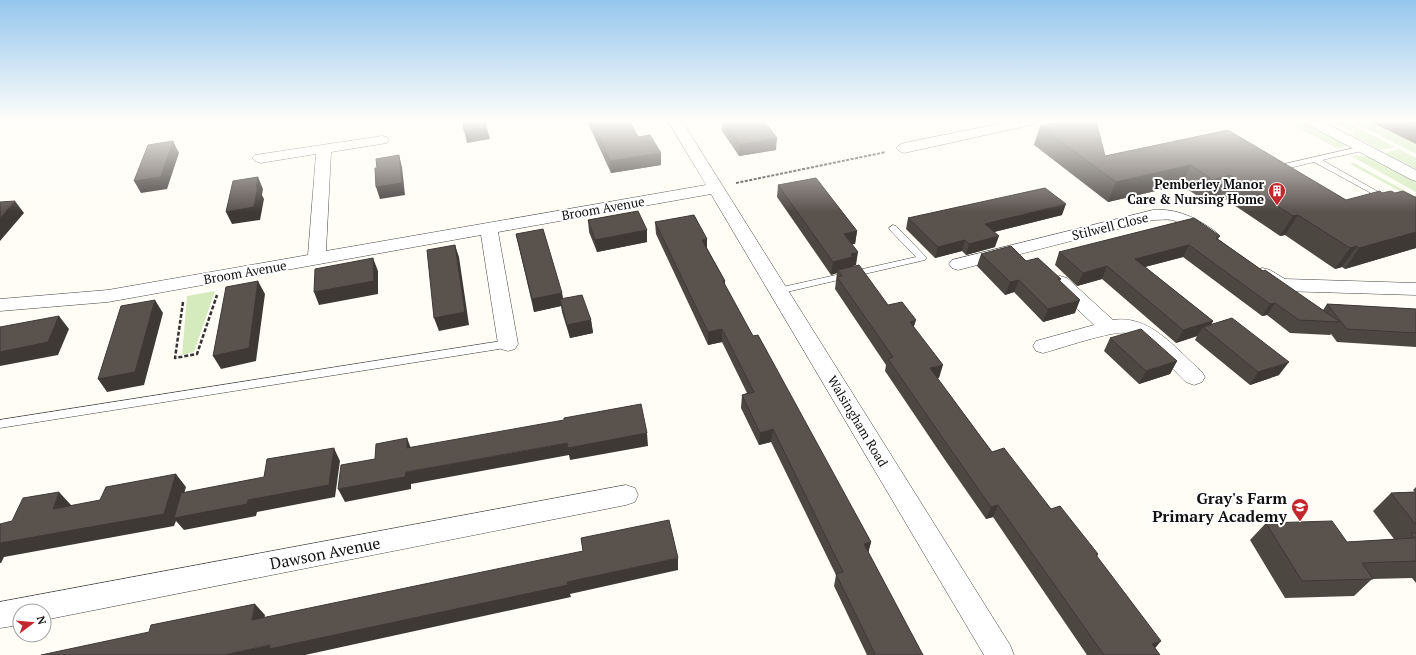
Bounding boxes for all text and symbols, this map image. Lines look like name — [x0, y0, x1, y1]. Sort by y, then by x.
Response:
place label: Pemberley Manor Care & Nursing Home — [1127, 175, 1264, 208]
building icon: Pemberley Manor Care & Nursing Home — [1267, 181, 1287, 206]
street label: Broom Avenue — [560, 192, 646, 224]
street label: Stilwell Close — [1070, 208, 1150, 244]
street label: Broom Avenue — [202, 256, 288, 288]
street label: Walsingham Road — [824, 372, 892, 470]
place label: Gray's Farm Primary Academy — [1152, 487, 1288, 527]
school or university icon: Gray's Farm Primary Academy — [1290, 497, 1310, 522]
street label: Dawson Avenue — [268, 531, 382, 575]
north arrow — [12, 603, 52, 643]
text: N — [34, 614, 50, 627]

